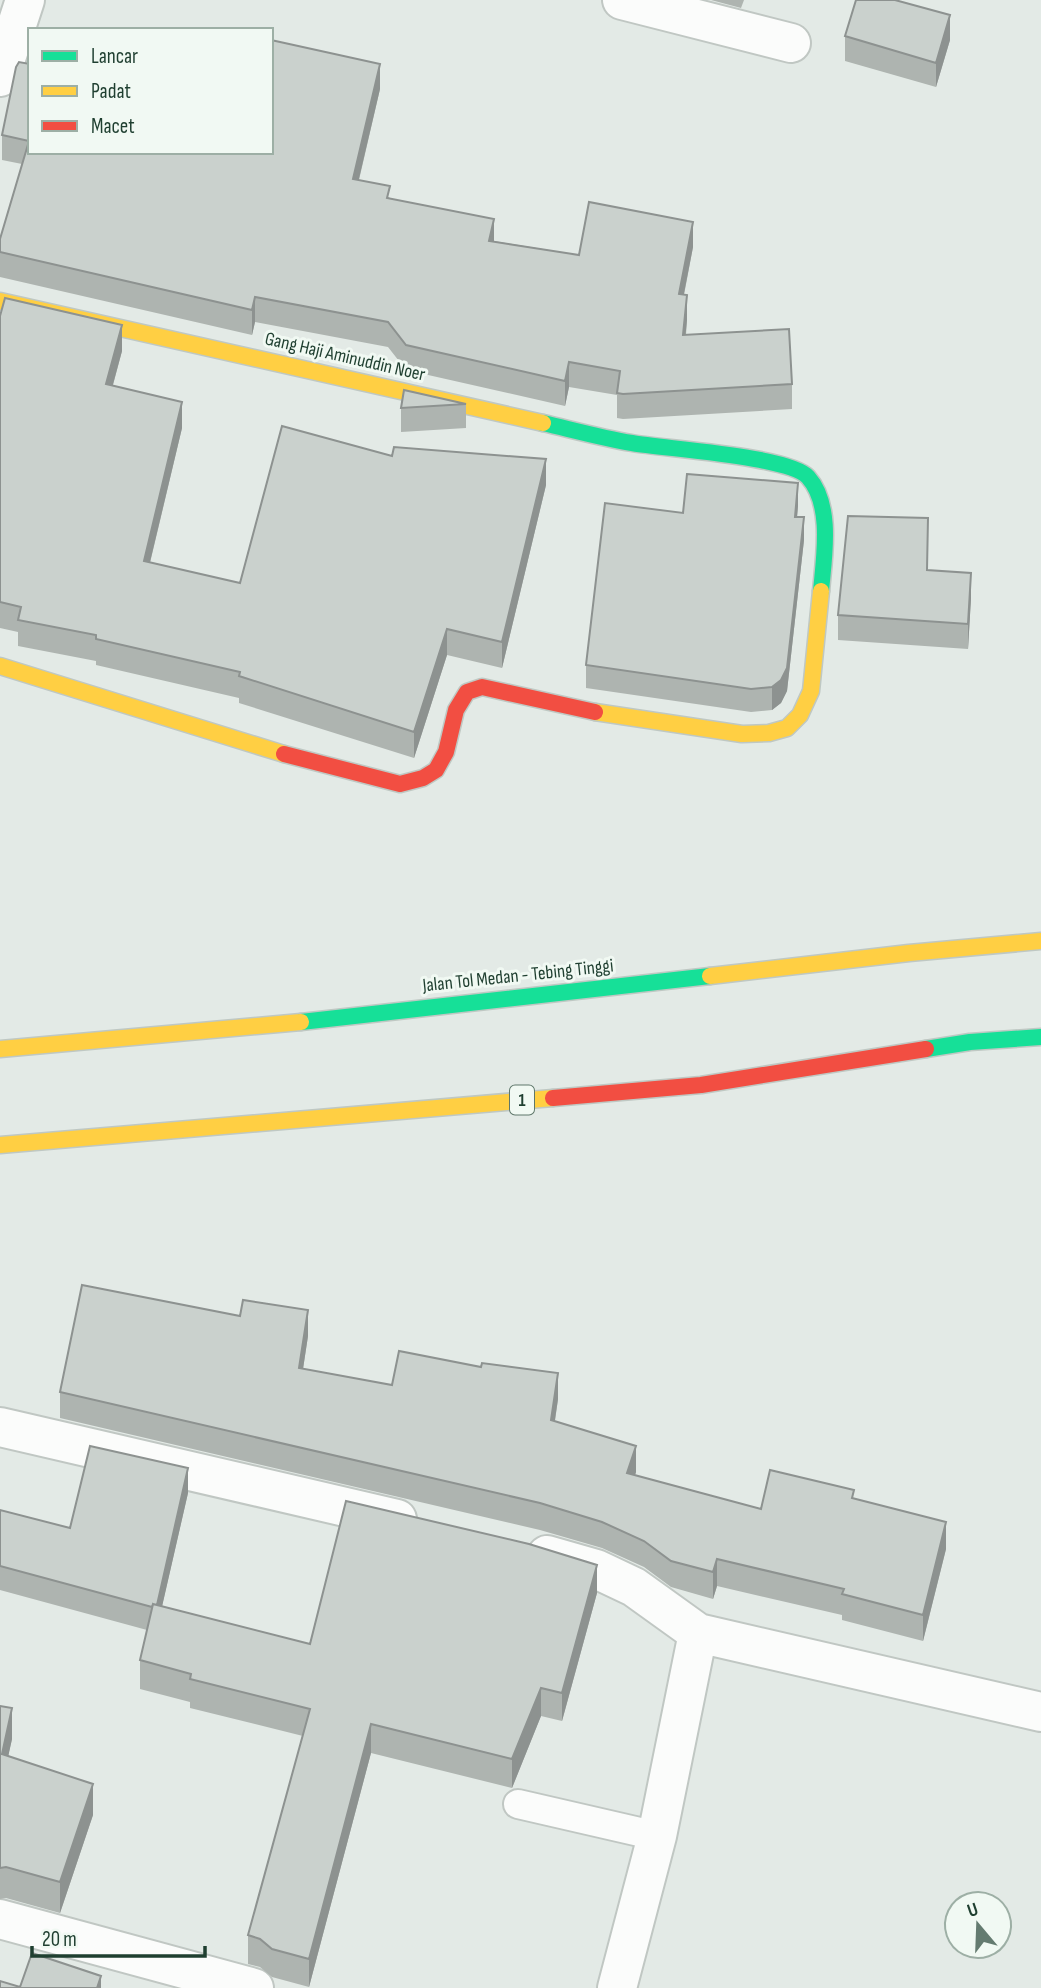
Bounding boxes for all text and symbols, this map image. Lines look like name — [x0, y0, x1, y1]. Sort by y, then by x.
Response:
legend — [28, 28, 273, 154]
text: Lancar — [91, 44, 138, 69]
text: Padat — [91, 79, 131, 104]
text: Macet — [91, 114, 135, 139]
street label: Gang Haji Aminuddin Noer — [263, 327, 428, 387]
street label: Jalan Tol Medan - Tebing Tinggi — [420, 955, 615, 998]
road number: 1 — [510, 1086, 534, 1114]
north arrow — [943, 1890, 1013, 1960]
text: U — [965, 1898, 981, 1923]
scale bar — [32, 1914, 205, 1958]
text: 20 m — [42, 1927, 77, 1952]

